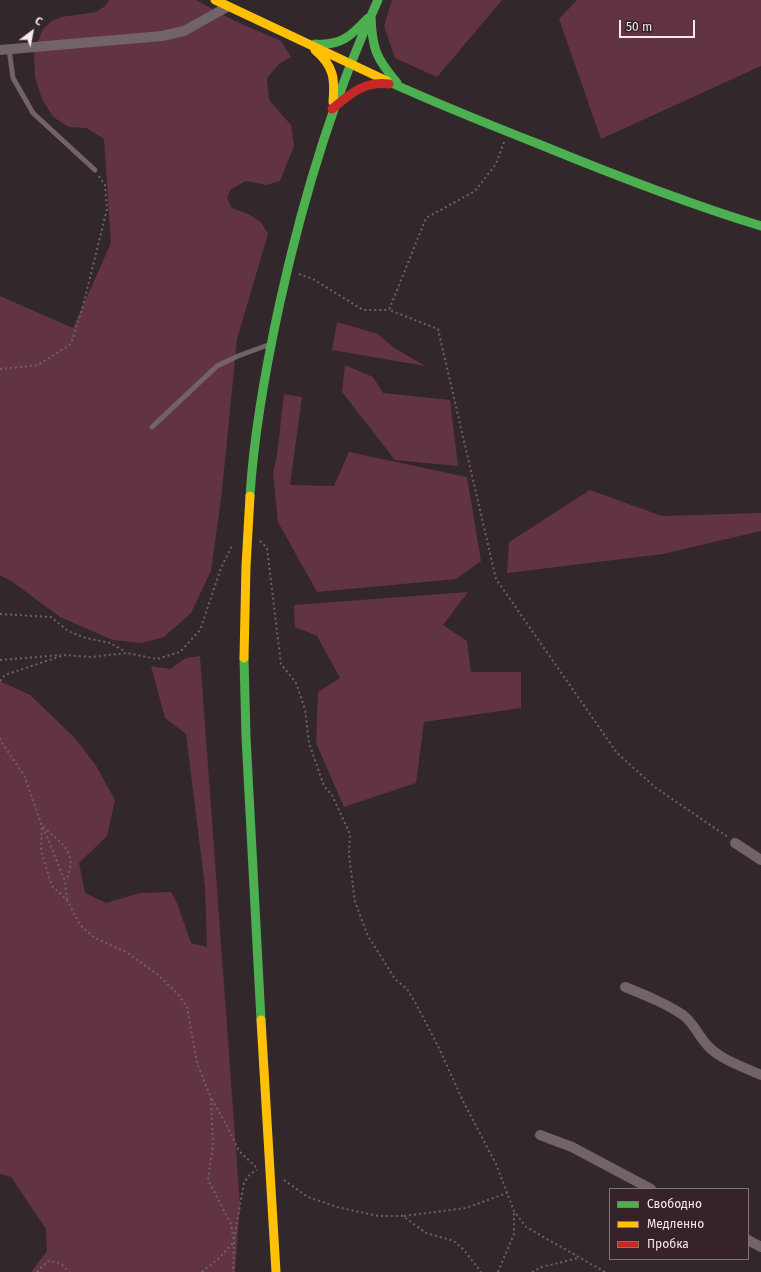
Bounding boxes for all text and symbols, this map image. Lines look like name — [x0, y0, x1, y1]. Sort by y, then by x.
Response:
north arrow — [12, 12, 52, 52]
scale bar — [621, 12, 697, 38]
text: С — [32, 14, 45, 29]
text: 50 m — [626, 20, 652, 34]
legend — [609, 1188, 749, 1260]
text: Свободно — [647, 1197, 702, 1211]
text: Медленно — [647, 1217, 704, 1231]
text: Пробка — [647, 1237, 689, 1251]

